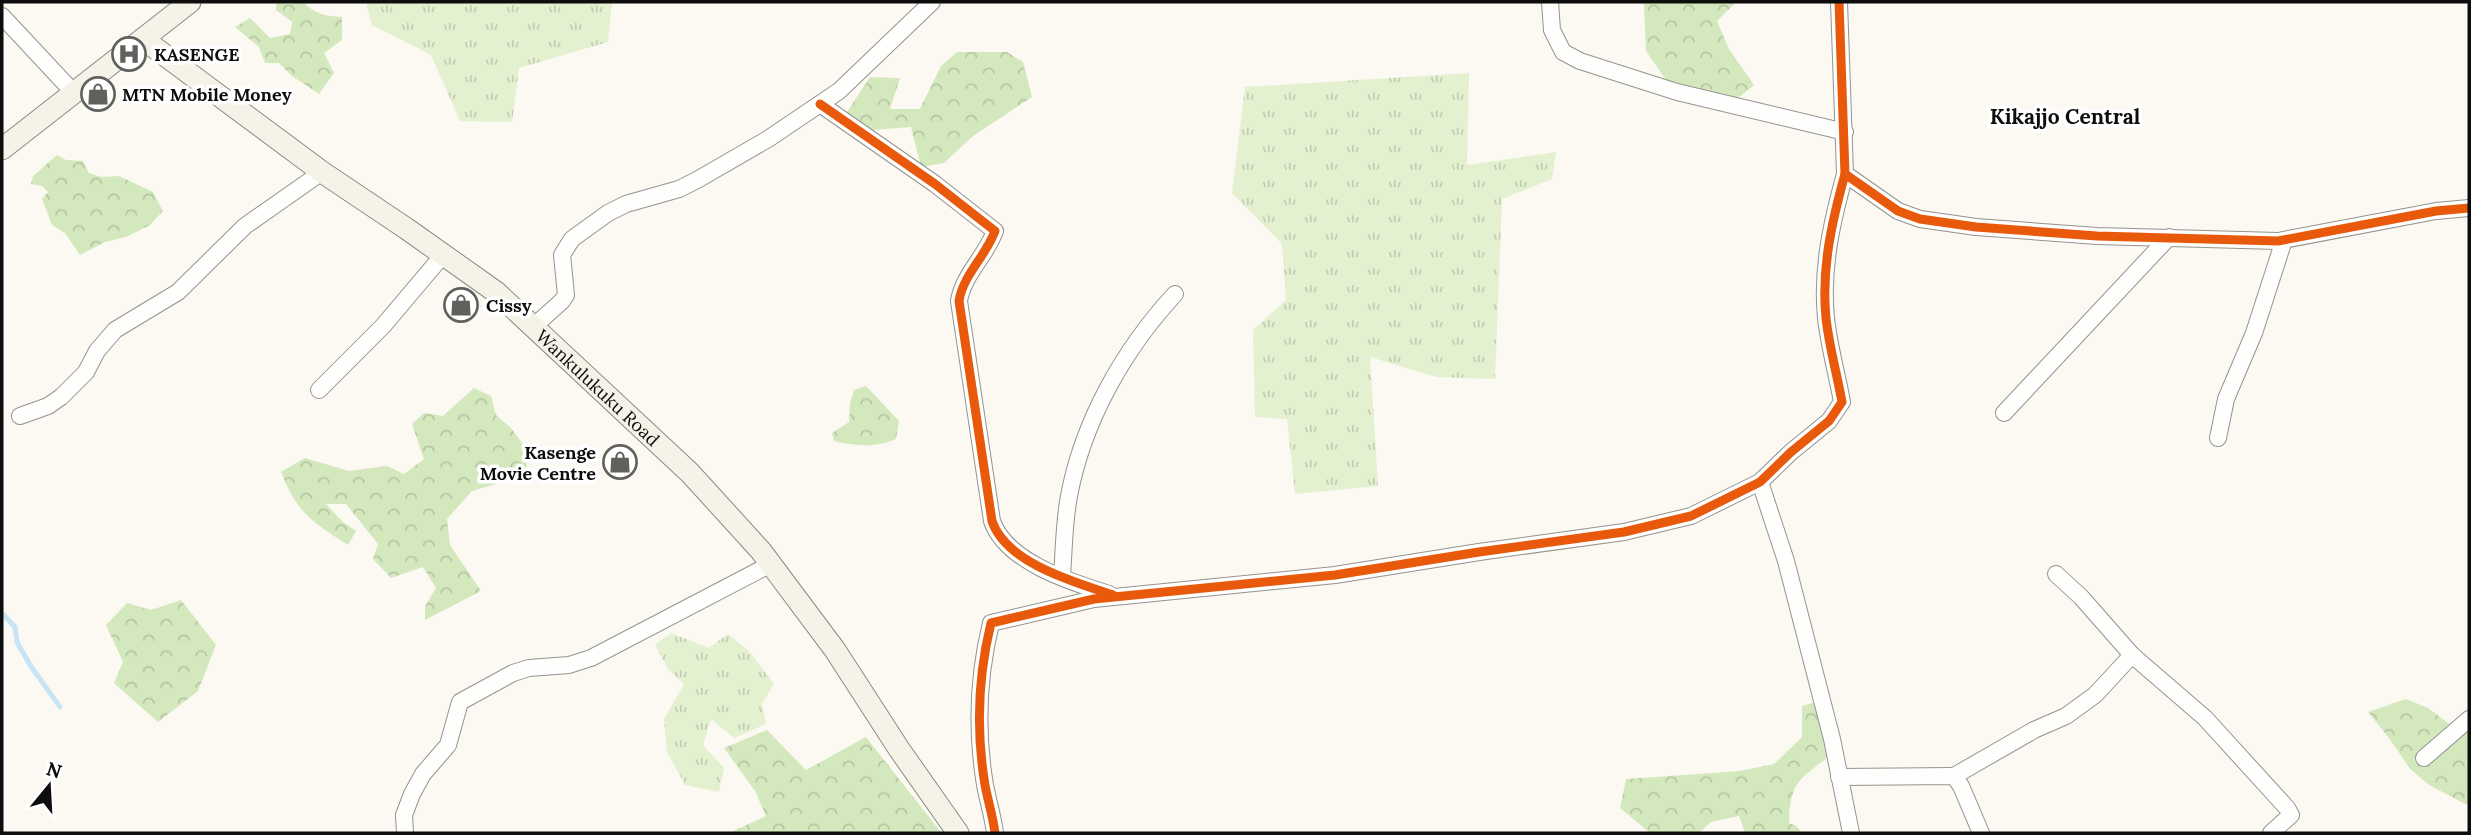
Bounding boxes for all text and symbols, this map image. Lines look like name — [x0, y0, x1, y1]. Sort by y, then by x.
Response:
hospital icon: KASENGE — [110, 35, 148, 73]
place label: KASENGE — [154, 43, 239, 66]
shop icon: MTN Mobile Money — [79, 75, 117, 113]
place label: MTN Mobile Money — [122, 83, 292, 106]
district label: Kikajjo Central — [1990, 103, 2141, 130]
shop icon: Cissy — [442, 286, 480, 324]
place label: Cissy — [486, 294, 532, 317]
street label: Wankulukuku Road — [531, 324, 665, 451]
place label: Kasenge Movie Centre — [480, 441, 596, 485]
shop icon: Kasenge Movie Centre — [601, 443, 639, 481]
north arrow — [14, 751, 84, 821]
text: N — [44, 756, 65, 784]

